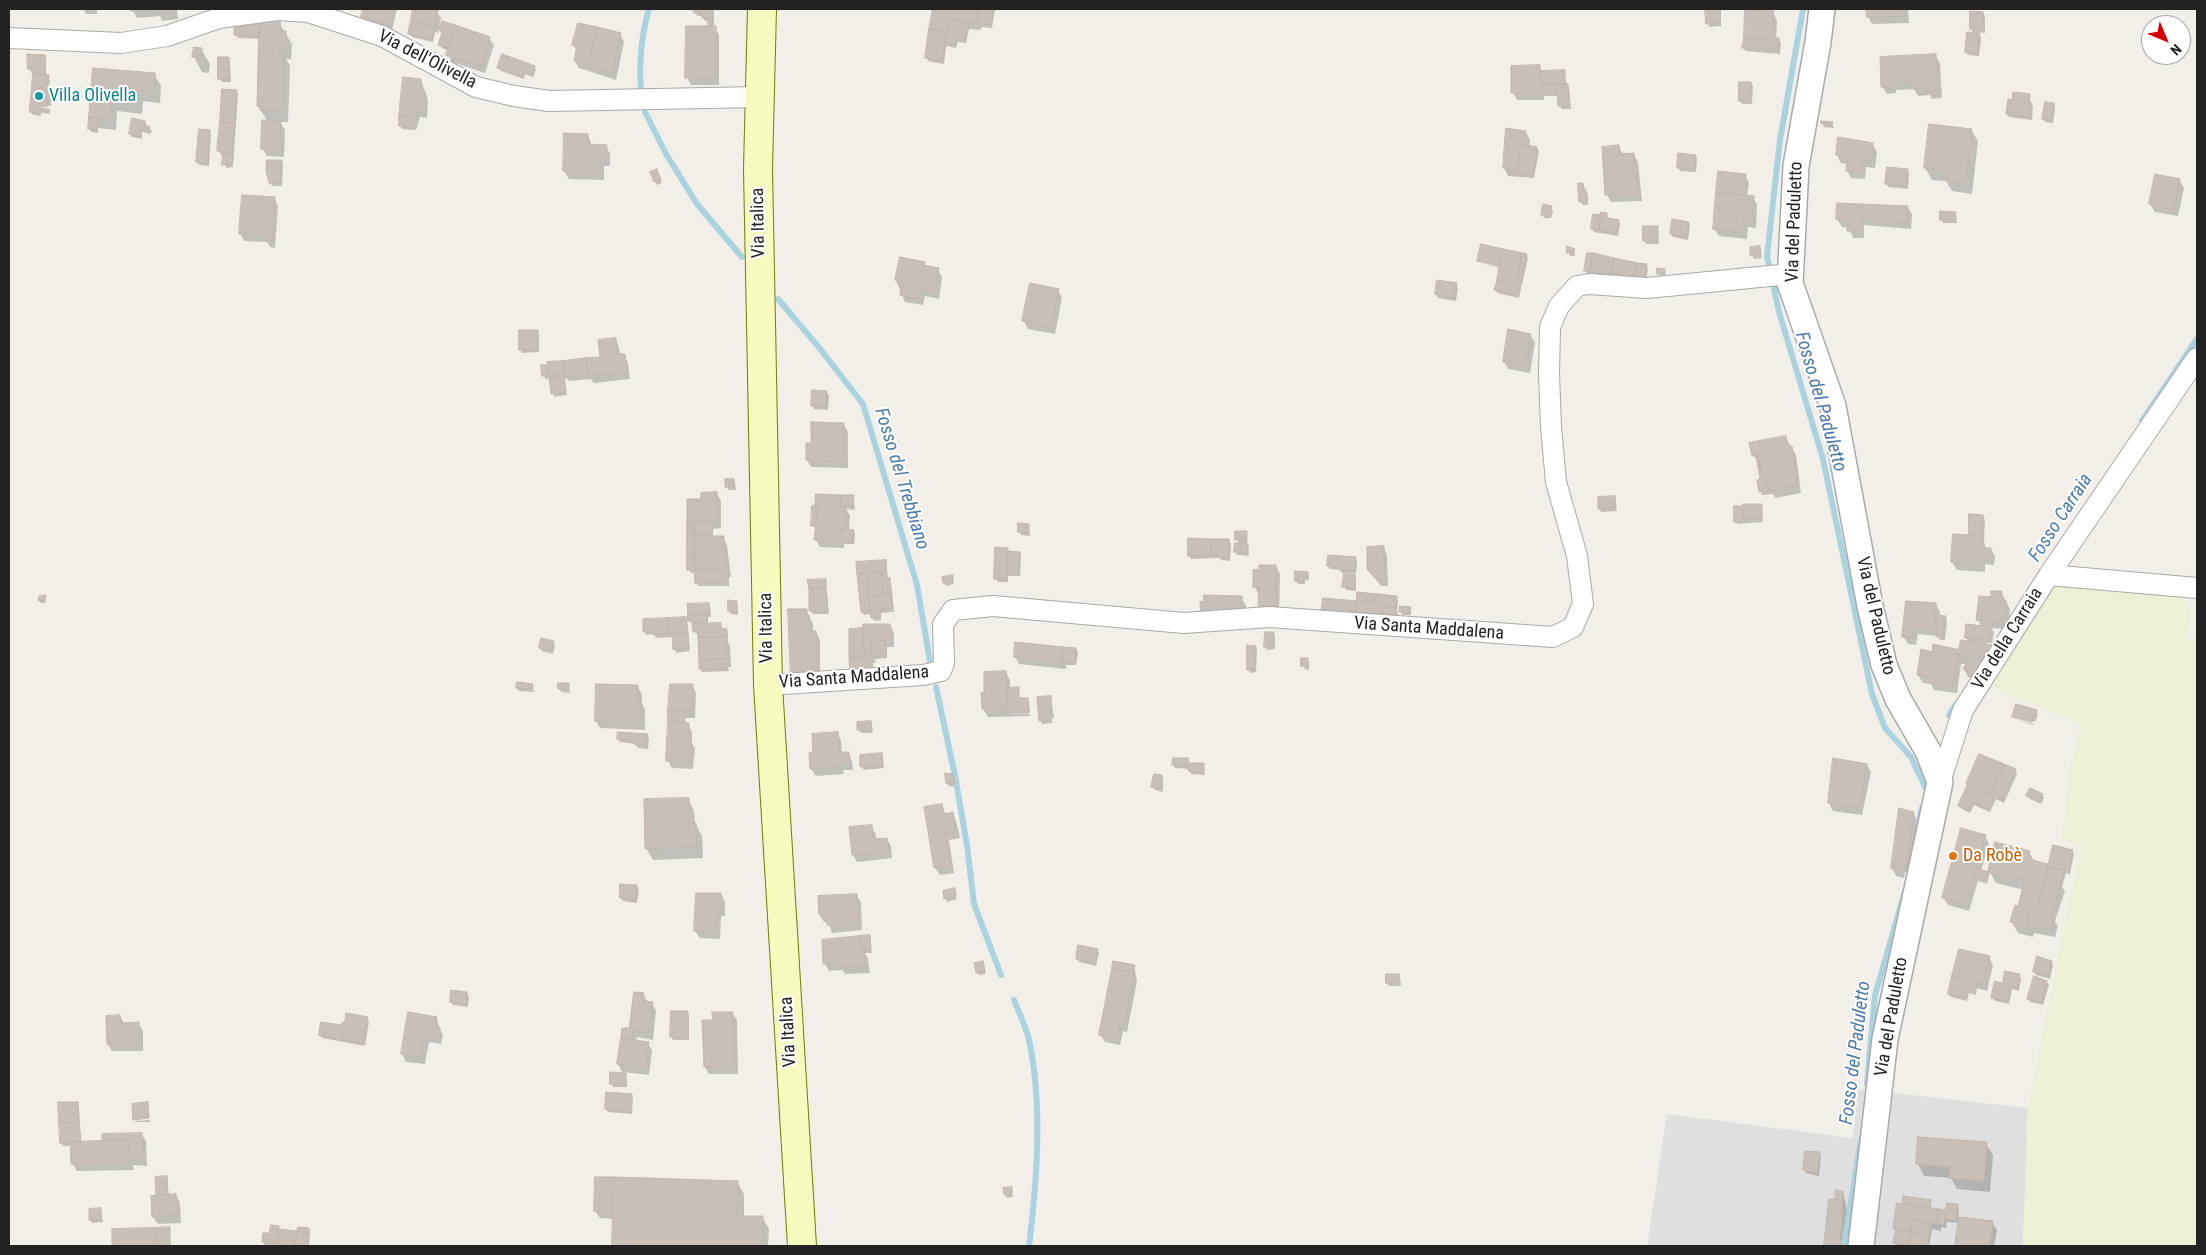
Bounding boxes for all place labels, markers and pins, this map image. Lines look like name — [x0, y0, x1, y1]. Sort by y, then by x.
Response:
place label: Villa Olivella — [49, 85, 136, 107]
marker: Villa Olivella — [33, 90, 45, 102]
place label: Da Robè — [1963, 845, 2022, 867]
marker: Da Robè — [1947, 850, 1959, 862]

